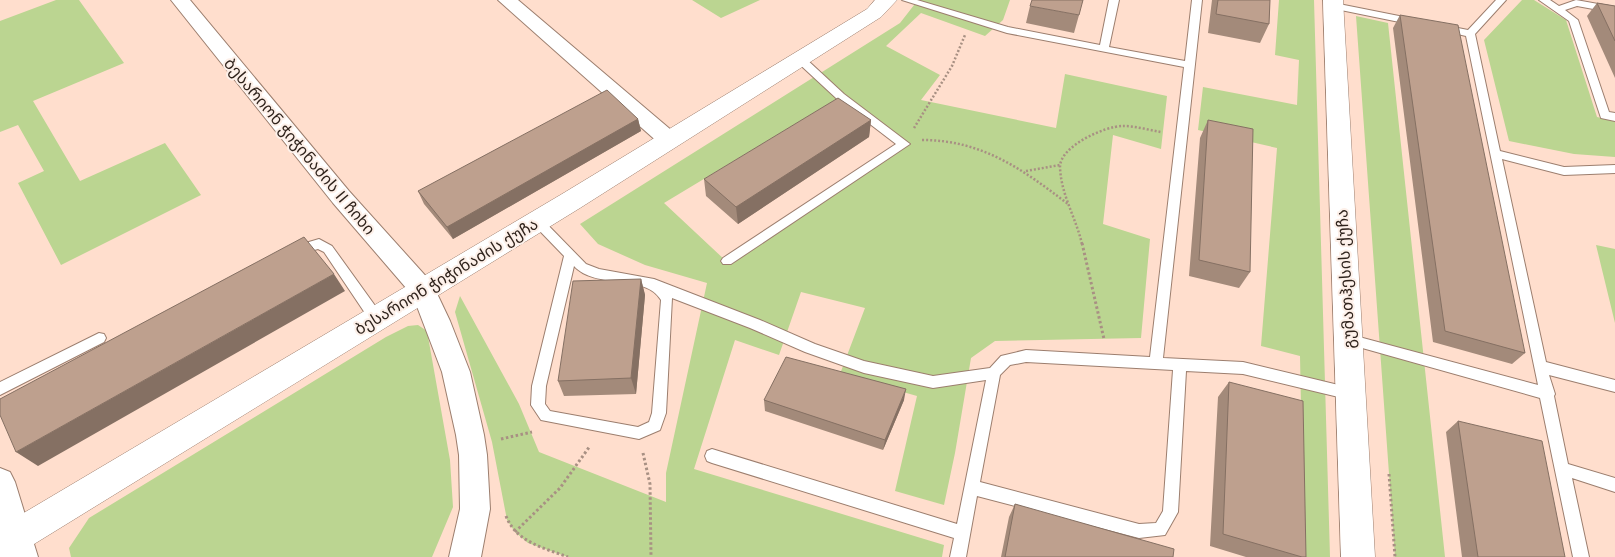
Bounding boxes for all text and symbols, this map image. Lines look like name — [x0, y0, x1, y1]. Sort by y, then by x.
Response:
street label: ბესარიონ ჭიჭინაძის II ჩიხი — [220, 53, 380, 239]
street label: გუმათჰესის ქუჩა — [1331, 209, 1359, 349]
street label: ბესარიონ ჭიჭინაძის ქუჩა — [351, 213, 541, 339]

